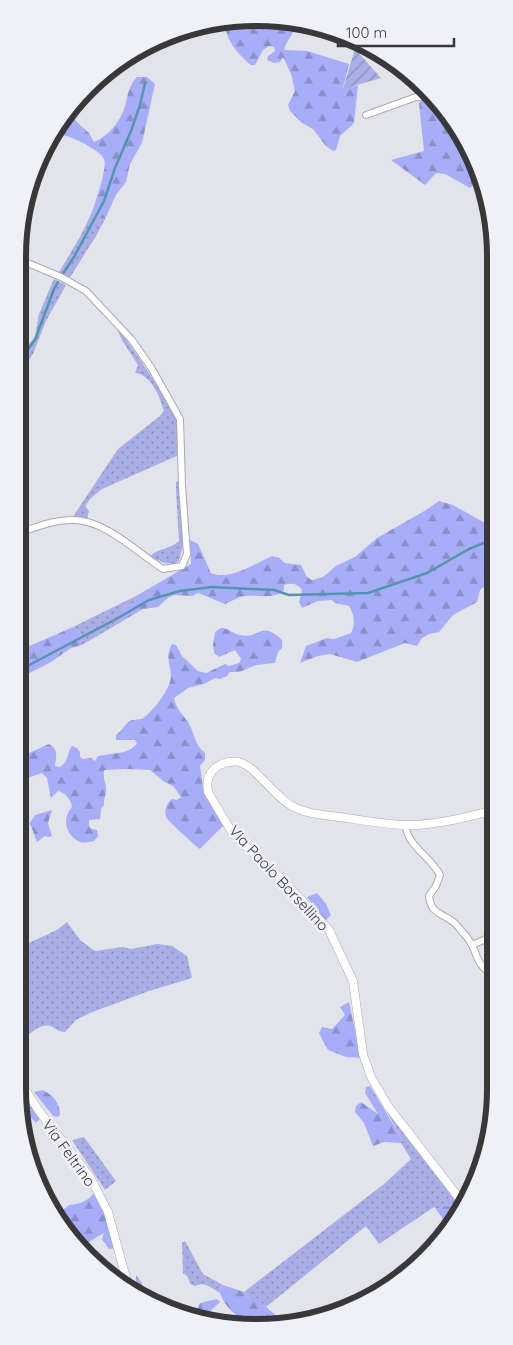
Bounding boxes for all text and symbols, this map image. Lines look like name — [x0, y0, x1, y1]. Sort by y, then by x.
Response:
scale bar — [338, 15, 454, 47]
text: 100 m — [346, 23, 387, 42]
street label: Via Paolo Borsellino — [225, 821, 333, 935]
street label: Via Feltrino — [38, 1116, 100, 1190]

